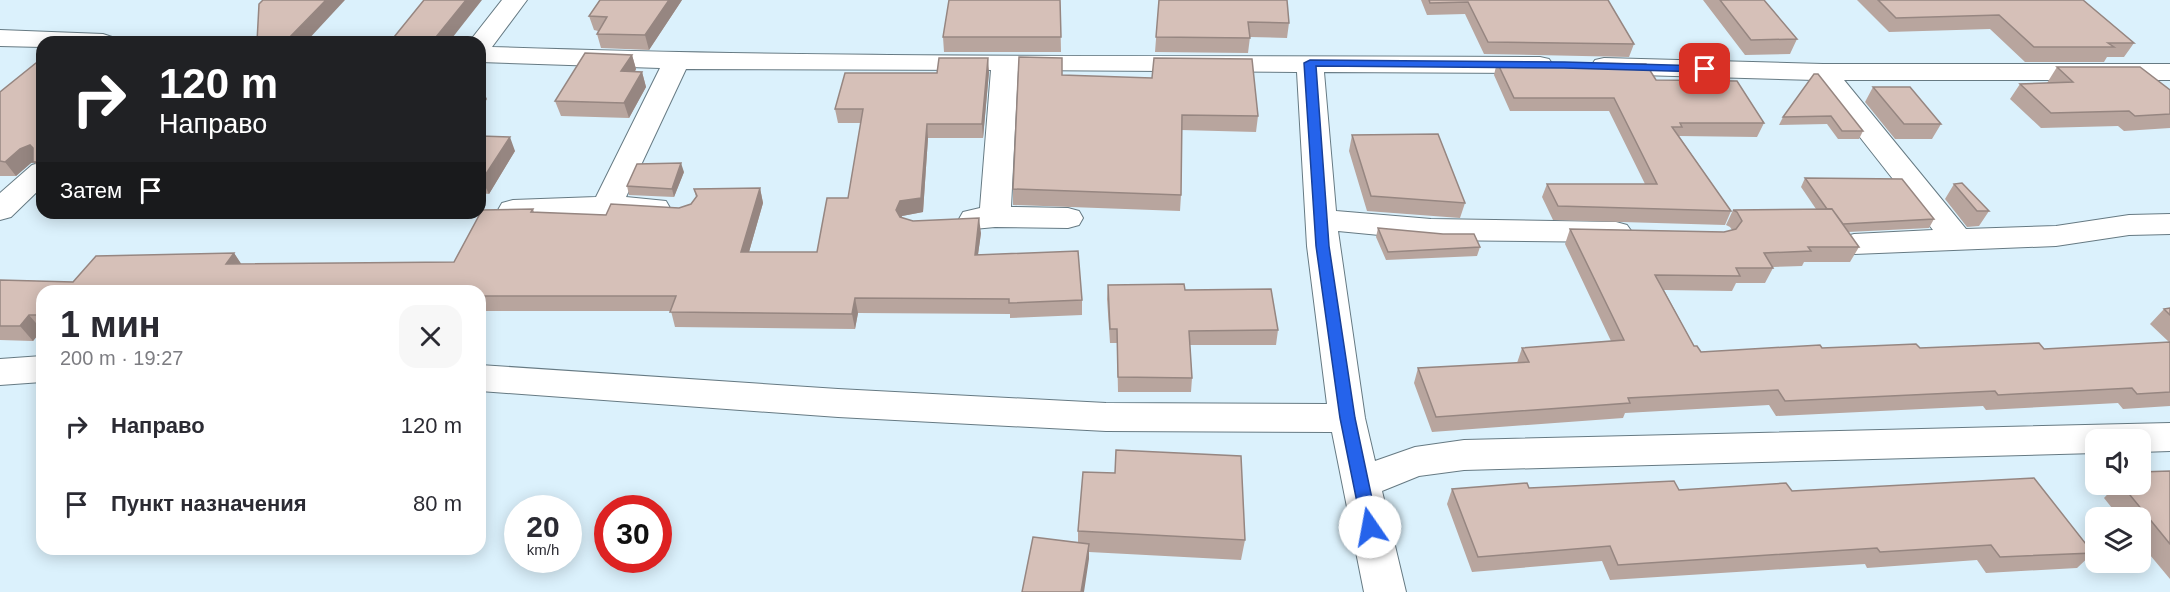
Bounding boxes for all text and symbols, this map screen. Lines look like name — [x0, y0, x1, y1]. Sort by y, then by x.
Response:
pin — [1679, 43, 1730, 94]
icon: arrive — [1688, 52, 1721, 85]
icon: right — [60, 60, 138, 138]
text: 120 m — [159, 60, 278, 107]
text: Направо — [159, 109, 267, 139]
icon: arrive — [134, 174, 167, 207]
text: Затем — [60, 178, 122, 203]
text: 1 мин — [60, 304, 161, 345]
button: close — [399, 305, 462, 368]
text: 200 m · 19:27 — [60, 347, 183, 369]
icon: right — [60, 410, 93, 443]
text: Направо — [111, 413, 205, 438]
text: 120 m — [401, 413, 462, 438]
map controls — [2085, 429, 2151, 573]
button: sound — [2085, 429, 2151, 495]
icon: arrive — [60, 488, 93, 521]
text: Пункт назначения — [111, 491, 307, 516]
text: 80 m — [413, 491, 462, 516]
speed limit sign: 30 — [594, 495, 672, 573]
position arrow — [1338, 495, 1402, 559]
button: layers — [2085, 507, 2151, 573]
text: 20 — [526, 510, 560, 543]
text: km/h — [527, 541, 559, 558]

